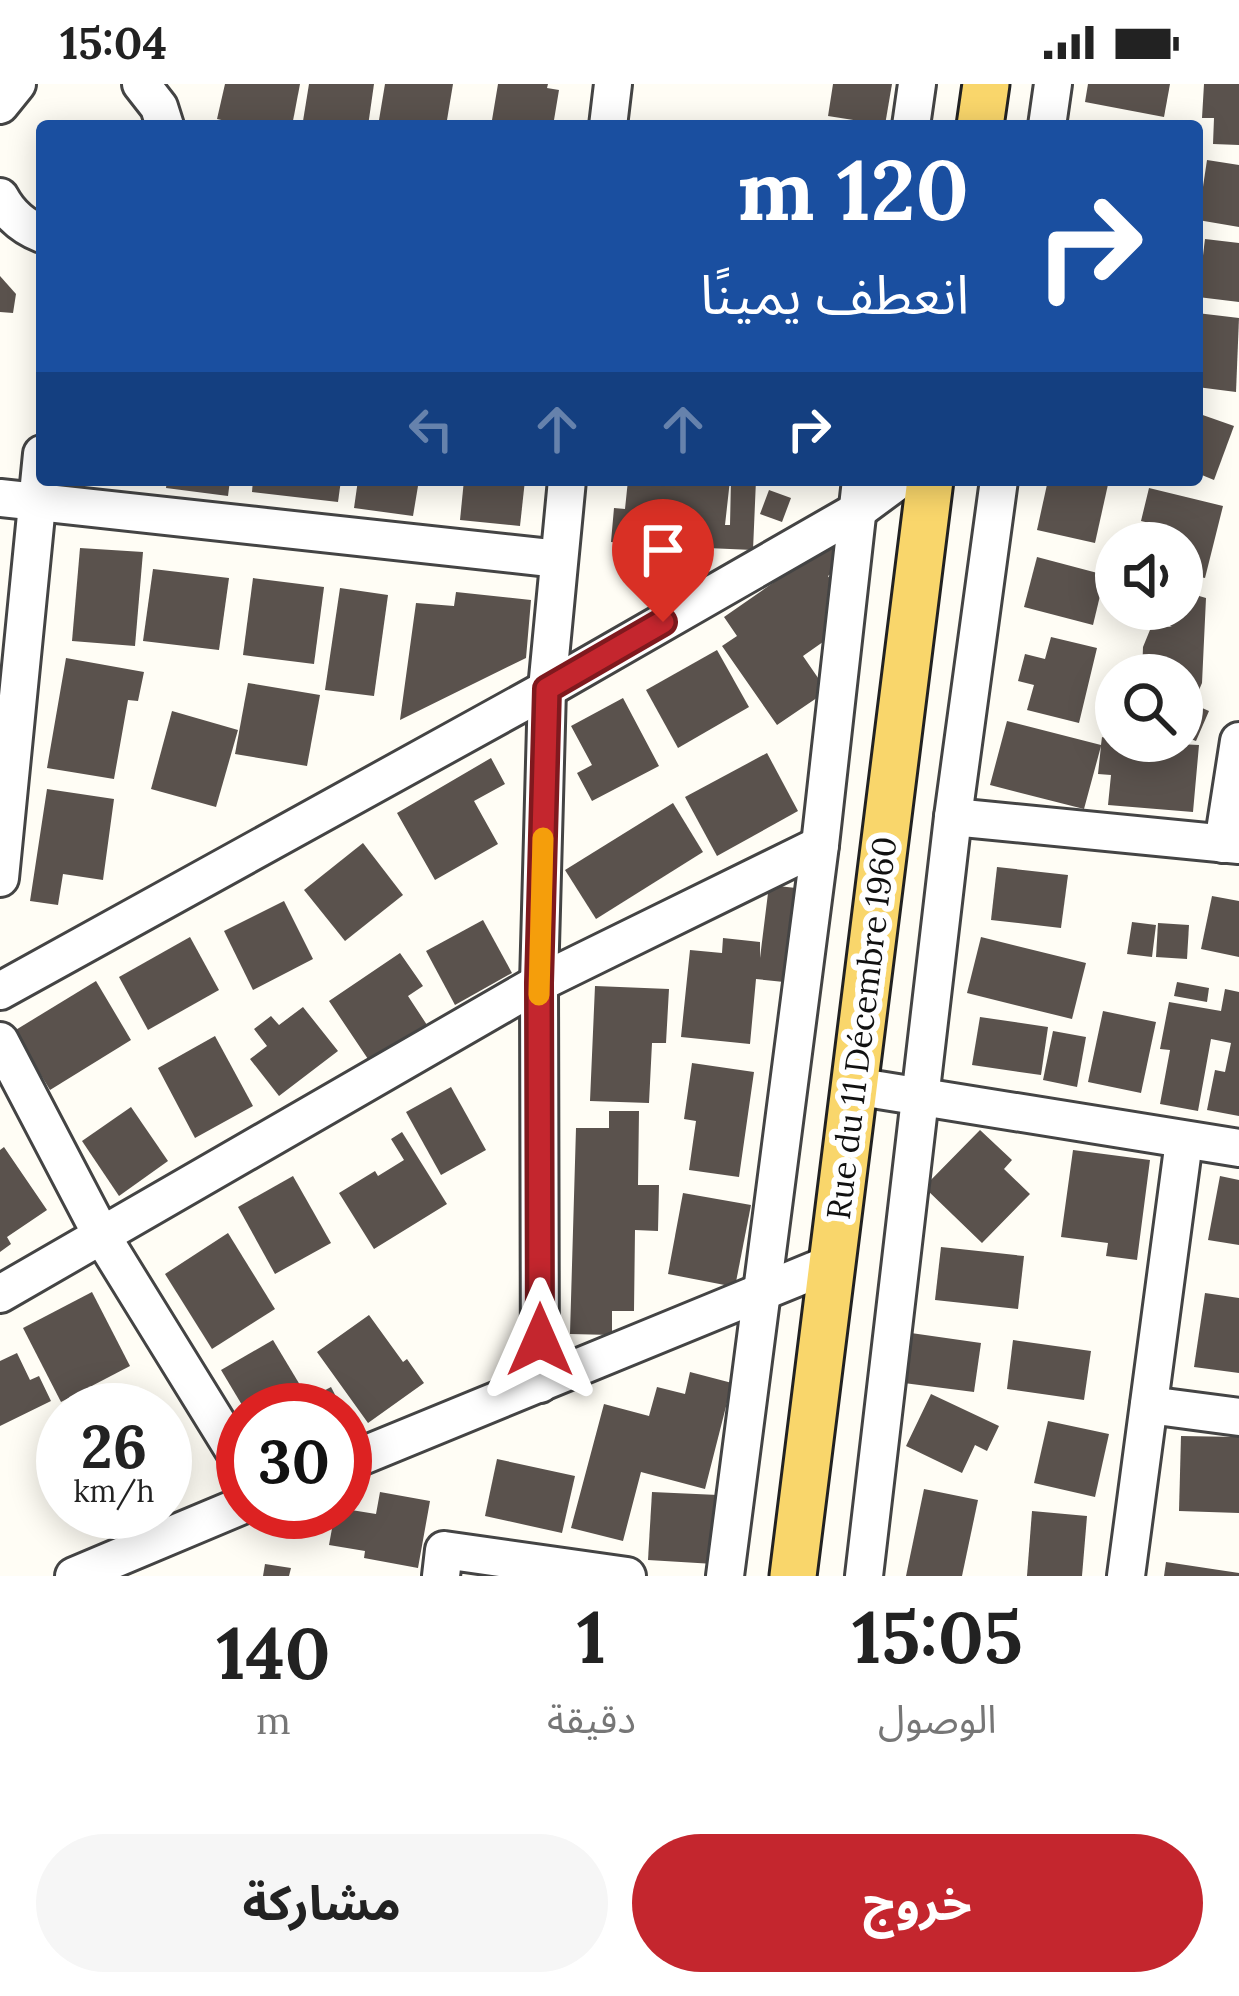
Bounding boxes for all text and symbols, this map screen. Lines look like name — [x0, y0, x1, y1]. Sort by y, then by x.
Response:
text: 15:04 — [60, 14, 167, 71]
text: 120 m — [737, 135, 969, 243]
icon: right — [1011, 168, 1167, 324]
text: انعطف يمينًا — [700, 260, 969, 329]
icon: left — [398, 396, 464, 462]
icon: ahead — [524, 396, 590, 462]
icon: ahead — [650, 396, 716, 462]
icon: right — [776, 396, 842, 462]
pin — [612, 499, 714, 622]
icon: arrive — [630, 517, 696, 583]
map controls — [1095, 522, 1203, 762]
button: sound — [1095, 522, 1203, 630]
button: search — [1095, 654, 1203, 762]
street label: Rue du 11 Décembre 1960 — [817, 834, 905, 1222]
position arrow — [477, 1277, 603, 1403]
speed limit sign: 30 — [216, 1383, 372, 1539]
text: 26 — [81, 1408, 147, 1484]
text: km/h — [73, 1472, 155, 1510]
text: 1 — [577, 1591, 606, 1683]
text: 15:05 — [852, 1591, 1023, 1683]
text: 140 — [216, 1607, 331, 1699]
text: دقيقة — [547, 1694, 636, 1744]
text: الوصول — [878, 1694, 997, 1744]
text: m — [256, 1695, 291, 1745]
button: مشاركة — [36, 1834, 608, 1972]
button: خروج — [632, 1834, 1203, 1972]

